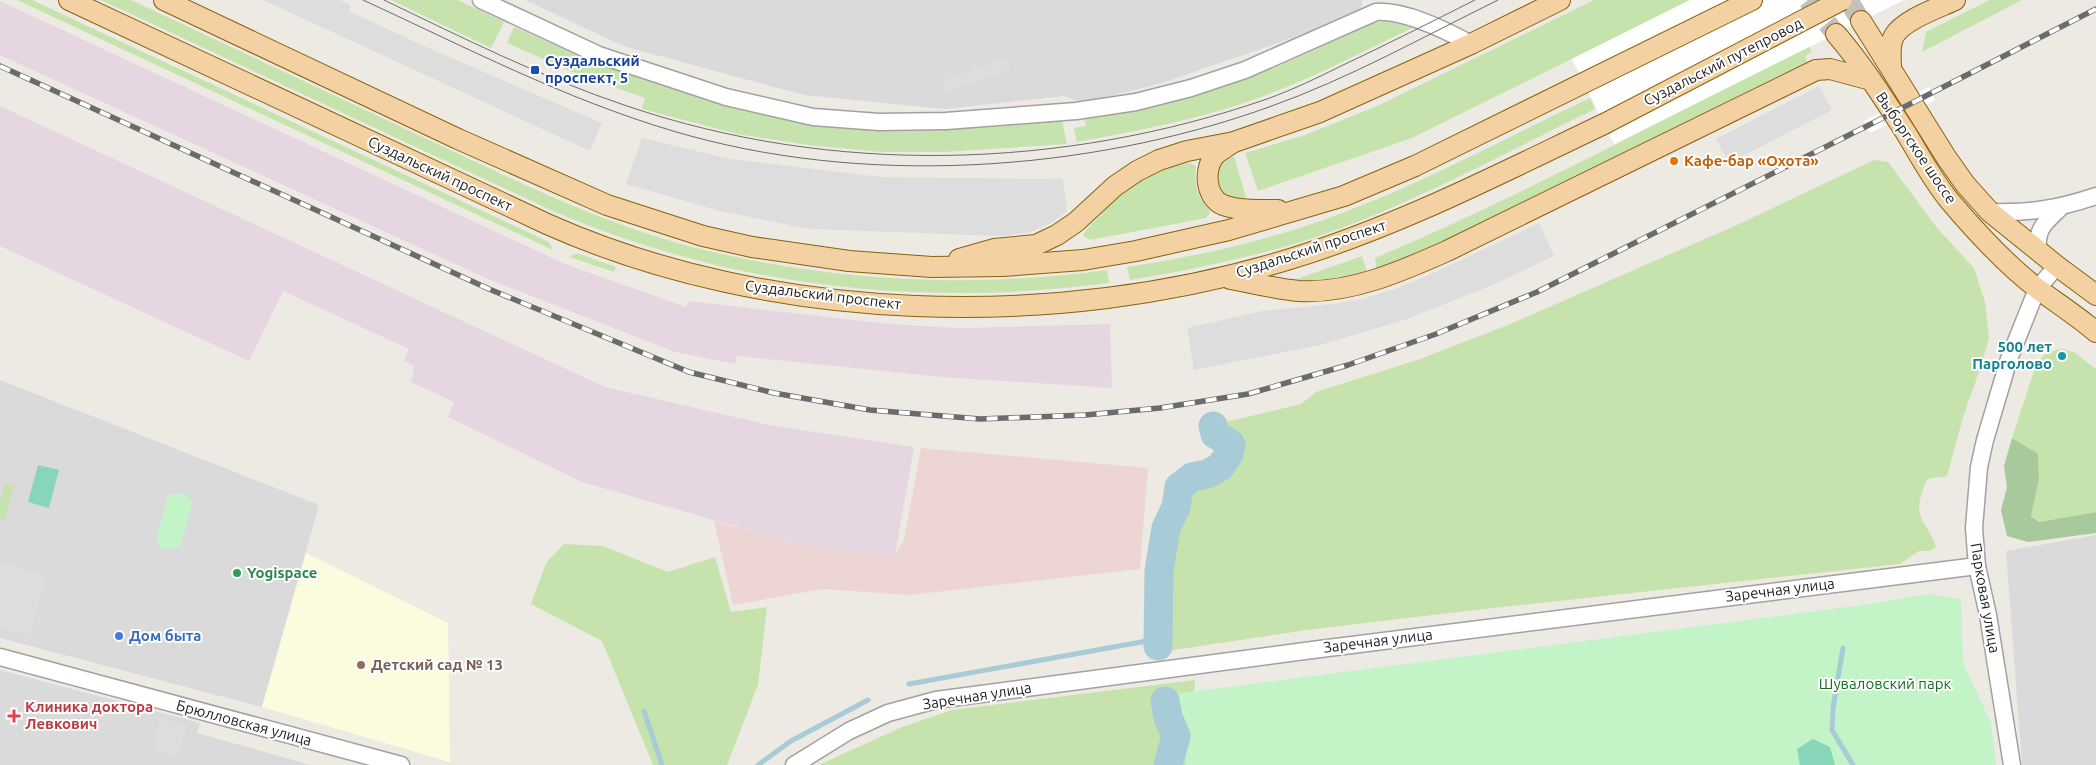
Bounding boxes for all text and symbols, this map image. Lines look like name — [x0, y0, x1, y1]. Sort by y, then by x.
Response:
street label: Суздальский путепровод — [1641, 14, 1805, 109]
place label: Суздальский проспект, 5 — [545, 52, 640, 86]
marker: Суздальский проспект, 5 — [529, 64, 541, 76]
street label: Выборгское шоссе — [1873, 89, 1960, 207]
street label: Суздальский проспект — [365, 133, 515, 215]
place label: Кафе-бар «Охота» — [1684, 152, 1819, 169]
marker: Кафе-бар «Охота» — [1668, 155, 1680, 167]
street label: Суздальский проспект — [1234, 216, 1388, 281]
street label: Суздальский проспект — [744, 277, 902, 313]
place label: 500 лет Парголово — [1972, 338, 2052, 372]
marker: 500 лет Парголово — [2056, 350, 2068, 362]
street label: Парковая улица — [1967, 541, 2004, 654]
place label: Yogispace — [247, 564, 317, 581]
marker: Yogispace — [231, 567, 243, 579]
street label: Заречная улица — [1724, 574, 1836, 605]
street label: Заречная улица — [1322, 625, 1434, 656]
place label: Дом быта — [129, 627, 201, 644]
marker: Дом быта — [113, 630, 125, 642]
place label: Детский сад № 13 — [371, 656, 503, 673]
marker: Детский сад № 13 — [355, 659, 367, 671]
park label: Шуваловский парк — [1819, 675, 1951, 692]
street label: Заречная улица — [921, 679, 1033, 713]
street label: Брюлловская улица — [175, 696, 314, 749]
place label: Клиника доктора Левкович — [25, 698, 153, 732]
marker: Клиника доктора Левкович — [7, 709, 21, 723]

